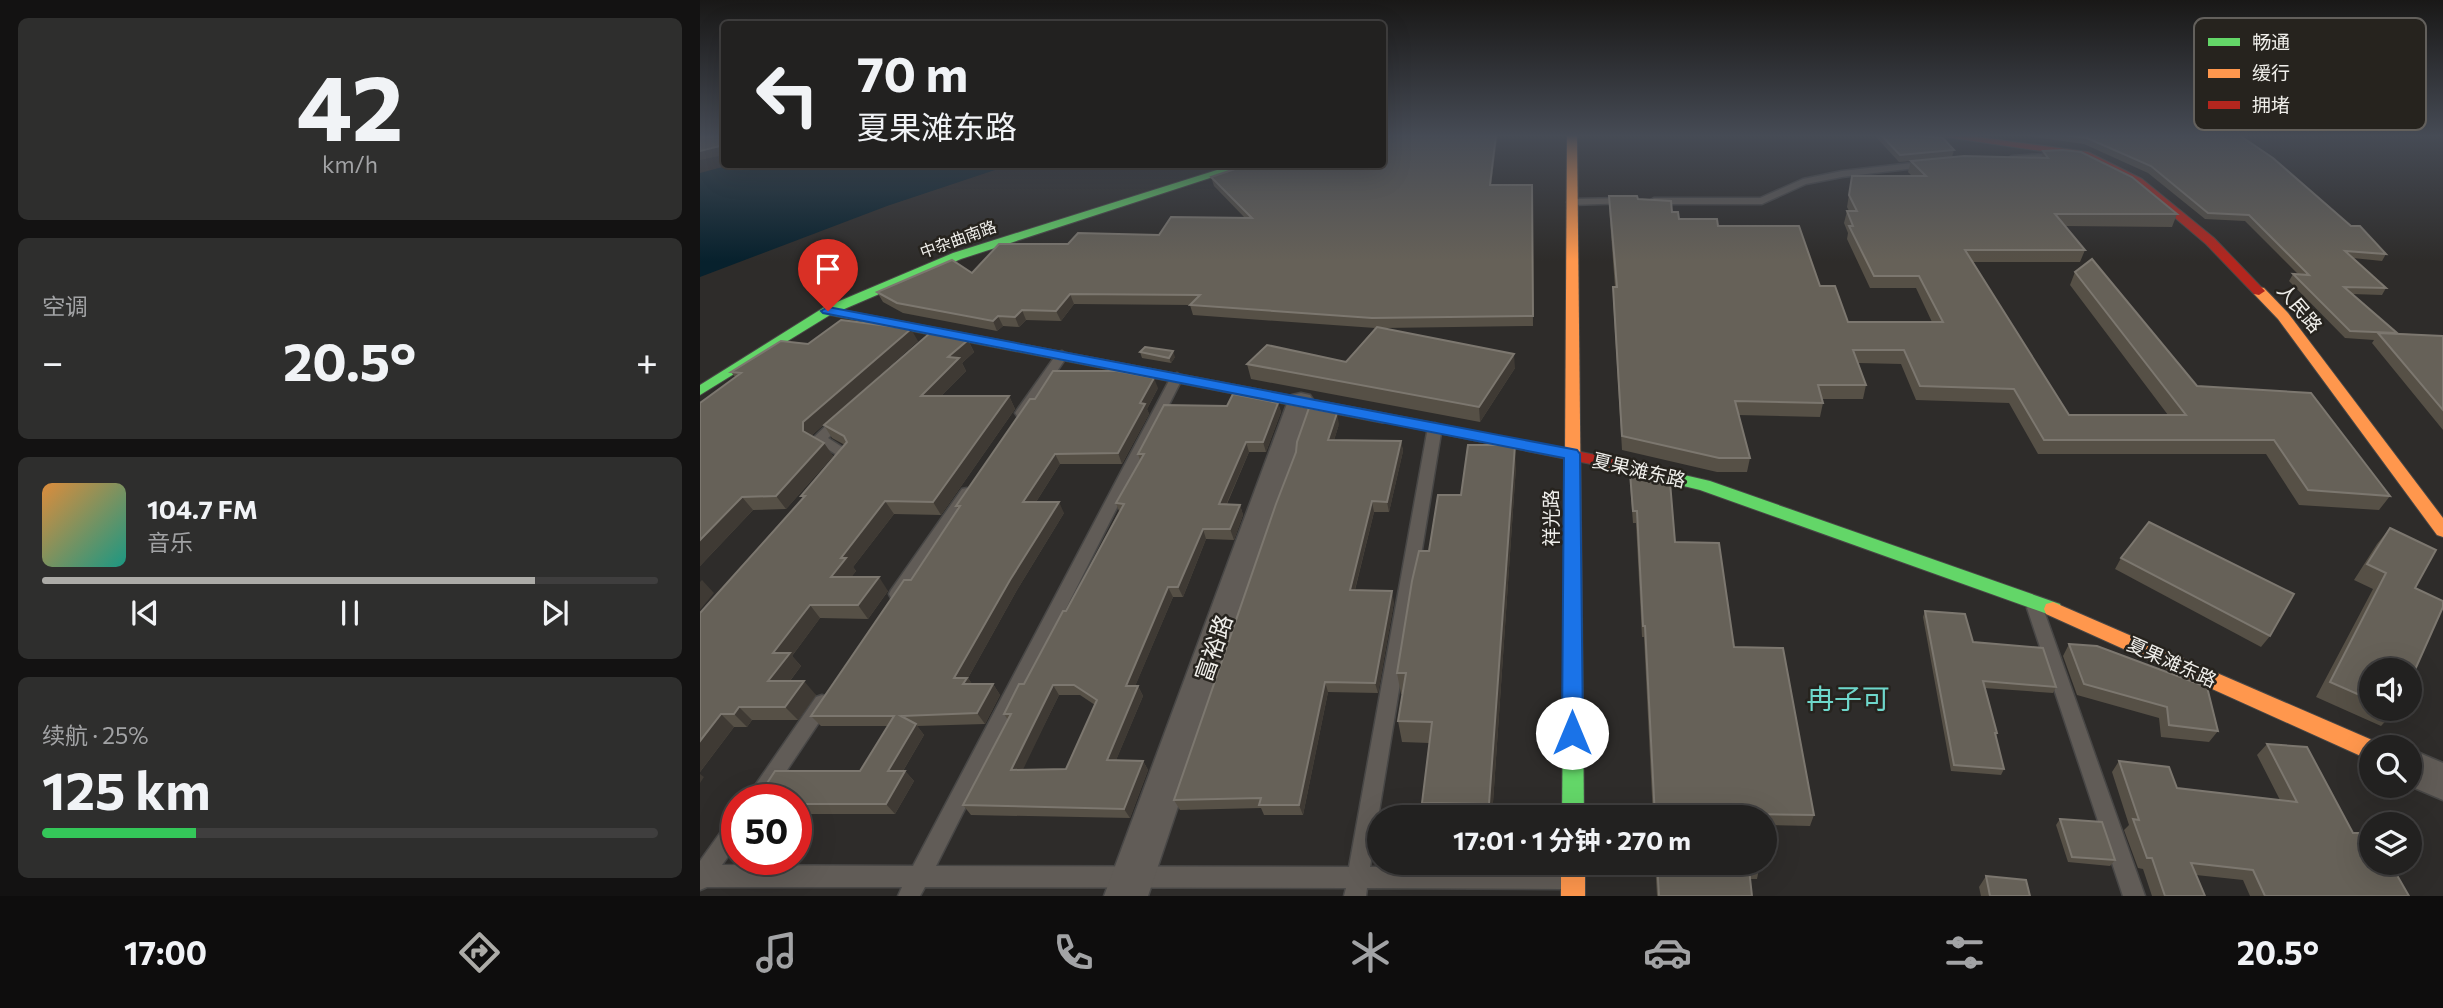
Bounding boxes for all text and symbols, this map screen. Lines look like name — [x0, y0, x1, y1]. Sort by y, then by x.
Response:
legend — [2194, 18, 2426, 130]
text: 畅通 — [2252, 30, 2290, 53]
text: 70 m — [857, 42, 968, 102]
text: 42 — [297, 48, 403, 160]
icon: left — [742, 49, 833, 140]
text: 缓行 — [2252, 61, 2290, 84]
text: 拥堵 — [2252, 93, 2290, 116]
text: 夏果滩东路 — [857, 106, 1017, 146]
text: km/h — [322, 150, 378, 178]
street label: 中杂曲南路 — [917, 216, 999, 261]
pin — [798, 239, 858, 311]
icon: arrive — [809, 250, 847, 288]
street label: 人民路 — [2273, 278, 2328, 337]
text: 空调 — [42, 292, 88, 320]
text: 20.5° — [283, 328, 416, 392]
text: − — [42, 337, 64, 384]
text: + — [636, 337, 658, 384]
street label: 夏果滩东路 — [1590, 448, 1688, 491]
street label: 祥光路 — [1539, 489, 1562, 547]
text: 104.7 FM — [147, 493, 258, 524]
text: 音乐 — [147, 528, 193, 556]
icon: previous — [126, 594, 164, 632]
icon: pause — [331, 594, 369, 632]
icon: next — [536, 594, 574, 632]
street label: 富裕路 — [1189, 610, 1238, 685]
street label: 夏果滩东路 — [2124, 632, 2220, 691]
map controls — [2359, 658, 2422, 875]
button: sound — [2359, 658, 2422, 721]
district label: 冉子可 — [1806, 681, 1890, 715]
position arrow — [1535, 696, 1609, 770]
text: 续航 · 25% — [42, 721, 148, 749]
button: search — [2359, 735, 2422, 798]
text: 125 km — [42, 757, 211, 821]
speed limit sign: 50 — [721, 784, 812, 875]
button: layers — [2359, 812, 2422, 875]
text: 17:01 · 1 分钟 · 270 m — [1453, 824, 1691, 855]
icon: directions — [455, 928, 504, 977]
icon: music — [752, 928, 801, 977]
icon: phone — [1049, 928, 1098, 977]
icon: climate — [1346, 928, 1395, 977]
icon: car — [1643, 928, 1692, 977]
icon: filters — [1940, 928, 1989, 977]
text: 17:00 — [124, 932, 207, 972]
text: 20.5° — [2237, 932, 2319, 972]

